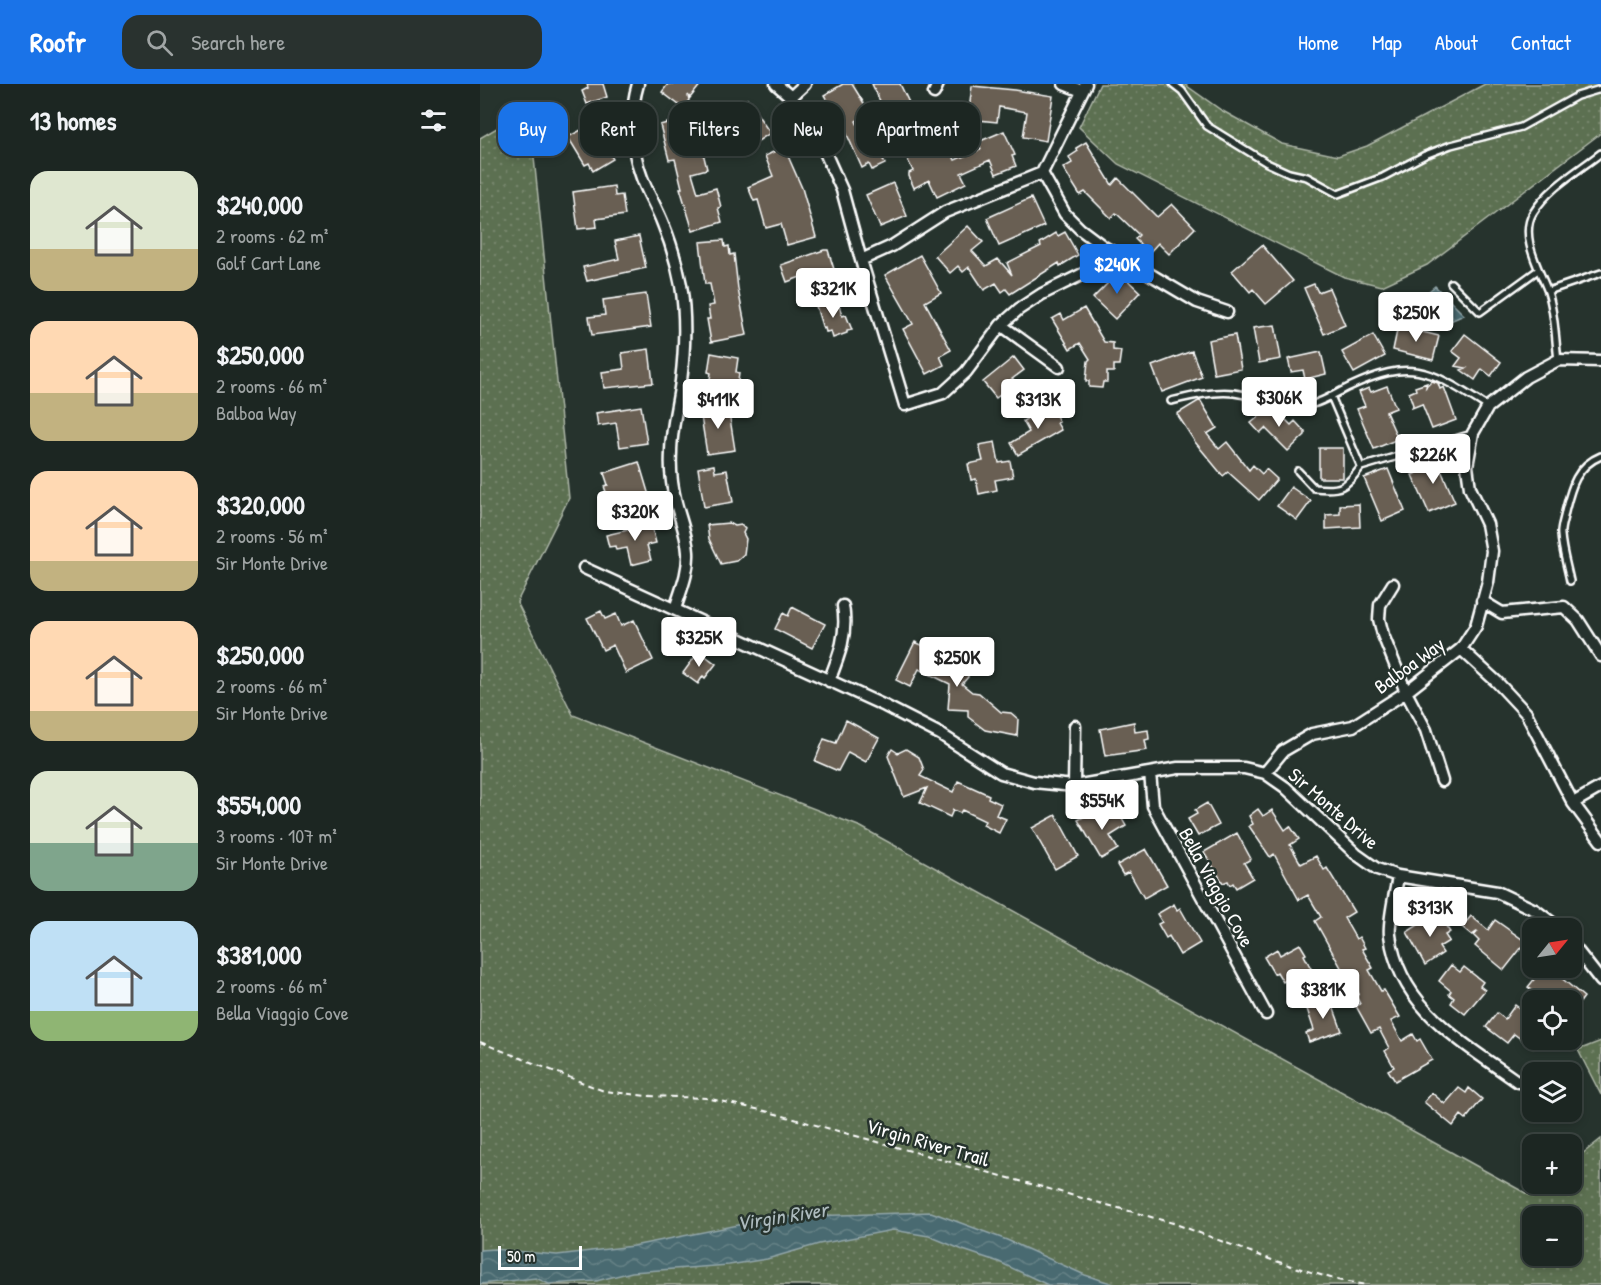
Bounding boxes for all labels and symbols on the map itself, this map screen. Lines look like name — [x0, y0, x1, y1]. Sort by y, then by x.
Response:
pin: $240K — [1075, 244, 1159, 295]
pin: $321K — [791, 268, 875, 319]
pin: $250K — [1374, 292, 1458, 343]
pin: $306K — [1237, 377, 1321, 428]
pin: $411K — [676, 379, 760, 430]
pin: $313K — [996, 379, 1080, 430]
pin: $226K — [1391, 434, 1475, 485]
pin: $320K — [593, 491, 677, 542]
pin: $325K — [657, 617, 741, 668]
street label: Balboa Way — [1368, 630, 1450, 700]
pin: $250K — [915, 637, 999, 688]
street label: Sir Monte Drive — [1283, 761, 1385, 855]
pin: $554K — [1060, 780, 1144, 831]
street label: Bella Viaggio Cove — [1173, 822, 1261, 952]
pin: $313K — [1388, 887, 1472, 938]
north arrow — [1522, 918, 1582, 978]
pin: $381K — [1281, 969, 1365, 1020]
street label: Virgin River Trail — [863, 1112, 993, 1173]
water label: Virgin River — [734, 1194, 833, 1238]
scale bar — [498, 1243, 582, 1270]

